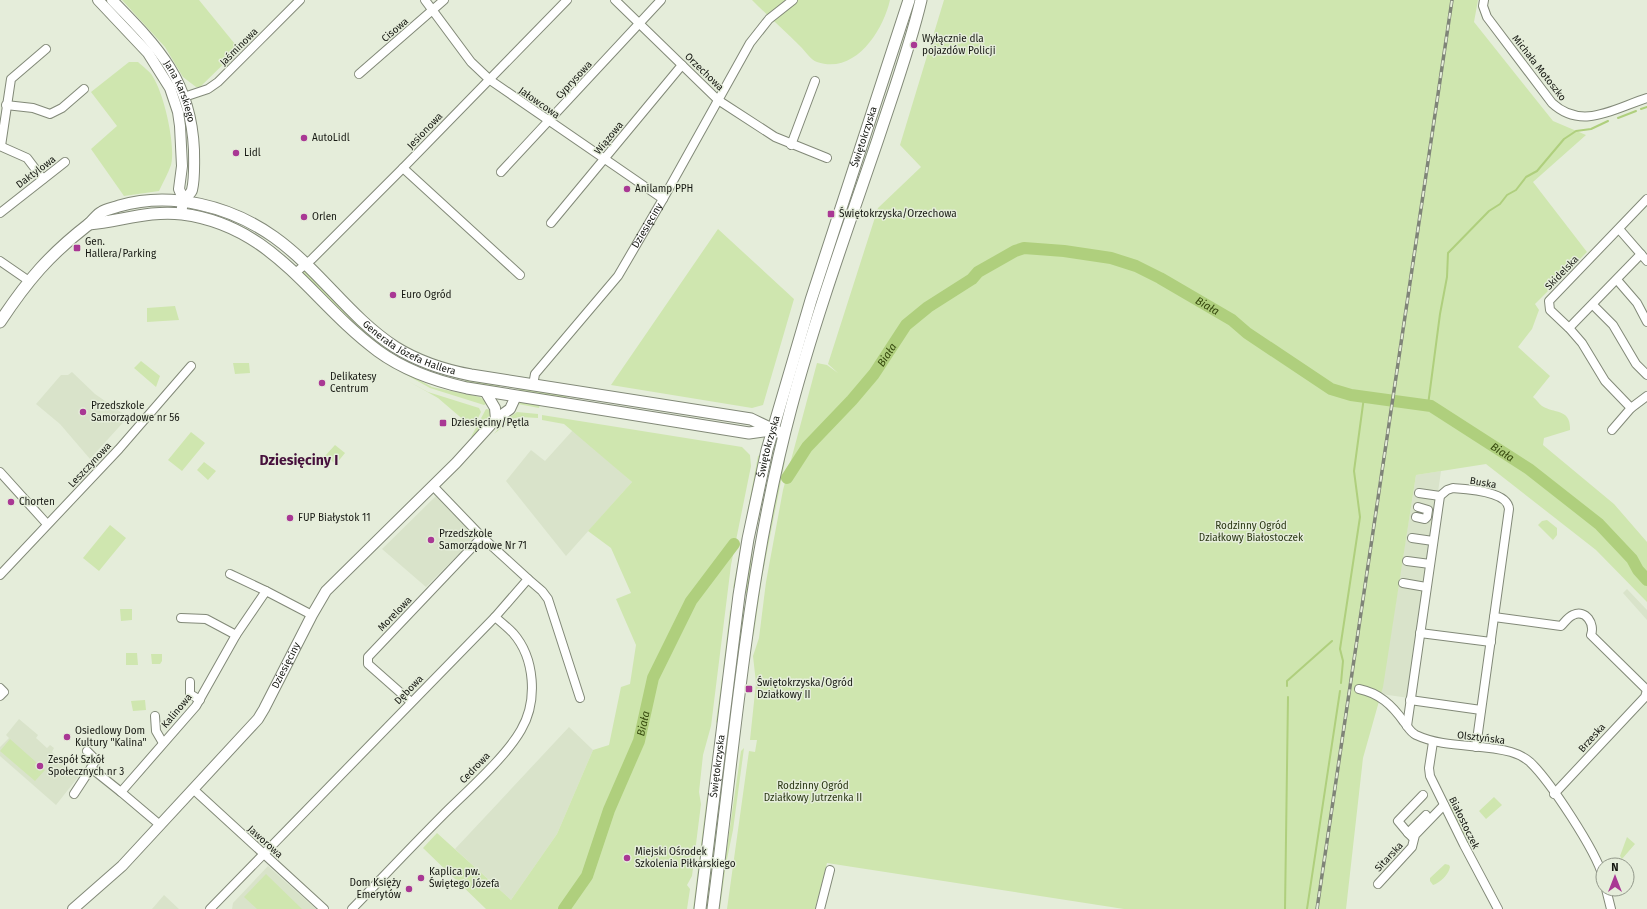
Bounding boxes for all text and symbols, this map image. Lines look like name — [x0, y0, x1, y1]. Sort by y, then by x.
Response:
street label: Cisowa — [379, 15, 411, 45]
street label: Jaśminowa — [218, 26, 260, 68]
place label: Wyłącznie dla pojazdów Policji — [922, 33, 996, 57]
street label: Michała Motoszko — [1509, 33, 1569, 104]
marker: Wyłącznie dla pojazdów Policji — [909, 40, 919, 50]
street label: Orzechowa — [682, 51, 726, 93]
street label: Jana Karskiego — [161, 58, 197, 124]
street label: Cyprysowa — [553, 58, 595, 102]
street label: Jałowcowa — [516, 85, 562, 121]
street label: Świętokrzyska — [847, 105, 880, 169]
street label: Jesionowa — [405, 110, 445, 152]
street label: Wiązowa — [592, 119, 626, 157]
place label: AutoLidl — [312, 132, 350, 144]
marker: AutoLidl — [299, 133, 309, 143]
place label: Lidl — [244, 147, 261, 159]
marker: Lidl — [231, 148, 241, 158]
street label: Daktylowa — [14, 153, 58, 191]
place label: Anilamp PPH — [635, 183, 693, 195]
marker: Anilamp PPH — [622, 184, 632, 194]
street label: Dziesięciny — [630, 201, 665, 250]
place label: Świętokrzyska/Orzechowa — [839, 206, 957, 220]
marker: Świętokrzyska/Orzechowa — [826, 209, 836, 219]
place label: Orlen — [312, 211, 337, 223]
marker: Orlen — [299, 212, 309, 222]
place label: Gen. Hallera/Parking — [85, 236, 157, 260]
marker: Gen. Hallera/Parking — [72, 243, 82, 253]
street label: Skidelska — [1543, 253, 1581, 293]
place label: Euro Ogród — [401, 289, 452, 301]
marker: Euro Ogród — [388, 290, 398, 300]
water label: Biała — [1193, 294, 1222, 318]
street label: Generała Józefa Hallera — [360, 318, 457, 378]
water label: Biała — [874, 341, 899, 369]
place label: Delikatesy Centrum — [330, 371, 376, 395]
marker: Delikatesy Centrum — [317, 378, 327, 388]
place label: Przedszkole Samorządowe nr 56 — [91, 400, 180, 424]
marker: Przedszkole Samorządowe nr 56 — [78, 407, 88, 417]
street label: Świętokrzyska — [753, 414, 783, 479]
place label: Dziesięciny/Pętla — [451, 417, 529, 429]
marker: Dziesięciny/Pętla — [438, 418, 448, 428]
street label: Leszczynowa — [66, 440, 114, 490]
water label: Biała — [1488, 440, 1517, 464]
district label: Dziesięciny I — [260, 452, 338, 469]
street label: Buska — [1469, 475, 1497, 491]
place label: Chorten — [19, 496, 55, 508]
marker: Chorten — [6, 497, 16, 507]
place label: FUP Białystok 11 — [298, 512, 370, 524]
marker: FUP Białystok 11 — [285, 513, 295, 523]
park label: Rodzinny Ogród Działkowy Białostoczek — [1199, 520, 1304, 544]
place label: Przedszkole Samorządowe Nr 71 — [439, 528, 527, 552]
marker: Przedszkole Samorządowe Nr 71 — [426, 535, 436, 545]
street label: Morelowa — [375, 594, 415, 634]
street label: Dziesięciny — [269, 640, 303, 691]
street label: Dębowa — [392, 673, 426, 707]
place label: Świętokrzyska/Ogród Działkowy II — [757, 675, 853, 701]
marker: Świętokrzyska/Ogród Działkowy II — [744, 684, 754, 694]
street label: Kalinowa — [159, 691, 195, 731]
water label: Biała — [634, 710, 652, 737]
street label: Brzeska — [1576, 721, 1608, 755]
place label: Osiedlowy Dom Kultury "Kalina" — [75, 725, 147, 749]
street label: Olsztyńska — [1456, 728, 1506, 747]
marker: Osiedlowy Dom Kultury "Kalina" — [62, 732, 72, 742]
street label: Świętokrzyska — [706, 734, 728, 798]
street label: Cedrowa — [457, 750, 493, 786]
place label: Zespół Szkół Społecznych nr 3 — [48, 754, 124, 778]
marker: Zespół Szkół Społecznych nr 3 — [35, 761, 45, 771]
park label: Rodzinny Ogród Działkowy Jutrzenka II — [764, 780, 862, 804]
street label: Białostoczek — [1446, 795, 1482, 852]
street label: Jaworowa — [245, 823, 285, 861]
street label: Sitarska — [1372, 840, 1406, 874]
place label: Miejski Ośrodek Szkolenia Piłkarskiego — [635, 846, 736, 870]
marker: Miejski Ośrodek Szkolenia Piłkarskiego — [622, 853, 632, 863]
north arrow — [1595, 857, 1635, 897]
text: N — [1611, 861, 1619, 874]
place label: Kaplica pw. Świętego Józefa — [429, 866, 499, 890]
marker: Kaplica pw. Świętego Józefa — [416, 873, 426, 883]
place label: Dom Księży Emerytów — [349, 877, 401, 901]
marker: Dom Księży Emerytów — [404, 884, 414, 894]

